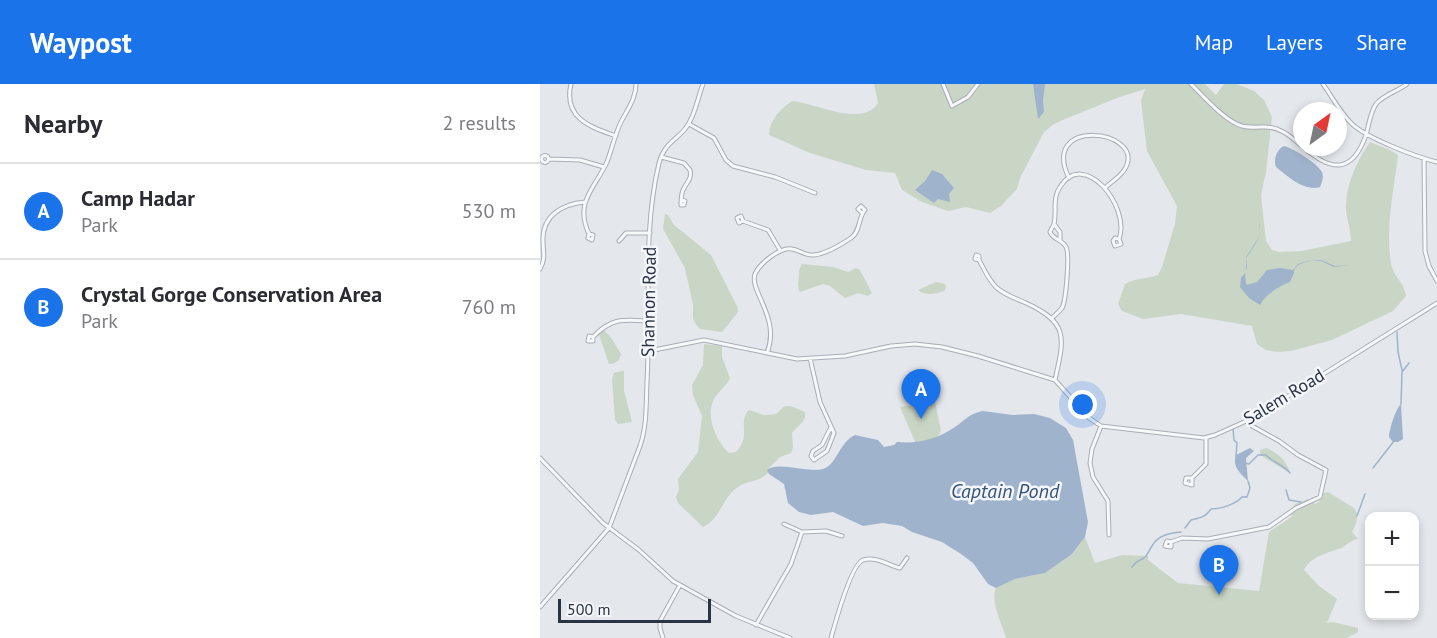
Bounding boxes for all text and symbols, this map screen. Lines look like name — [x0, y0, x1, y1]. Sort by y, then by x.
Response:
text: Waypost — [30, 24, 132, 61]
text: Map — [1195, 29, 1233, 56]
text: Layers — [1266, 29, 1323, 56]
text: Share — [1356, 29, 1407, 56]
north arrow — [1293, 102, 1347, 156]
text: Nearby — [24, 107, 102, 140]
text: 2 results — [443, 110, 516, 136]
text: Camp Hadar — [81, 184, 195, 212]
text: A — [37, 198, 50, 224]
text: 530 m — [462, 198, 516, 224]
text: Park — [81, 212, 118, 238]
street label: Shannon Road — [636, 247, 661, 357]
text: Crystal Gorge Conservation Area — [81, 280, 382, 308]
text: B — [38, 294, 49, 320]
text: 760 m — [462, 294, 516, 320]
text: Park — [81, 308, 118, 334]
street label: Salem Road — [1239, 363, 1328, 430]
pin: A — [902, 370, 940, 419]
your location — [1068, 390, 1097, 419]
water label: Captain Pond — [951, 478, 1060, 504]
map controls — [1365, 512, 1419, 620]
button: + — [1365, 512, 1419, 566]
pin: B — [1200, 546, 1238, 595]
button: − — [1365, 566, 1419, 620]
scale bar — [558, 596, 711, 624]
text: 500 m — [567, 599, 610, 619]

